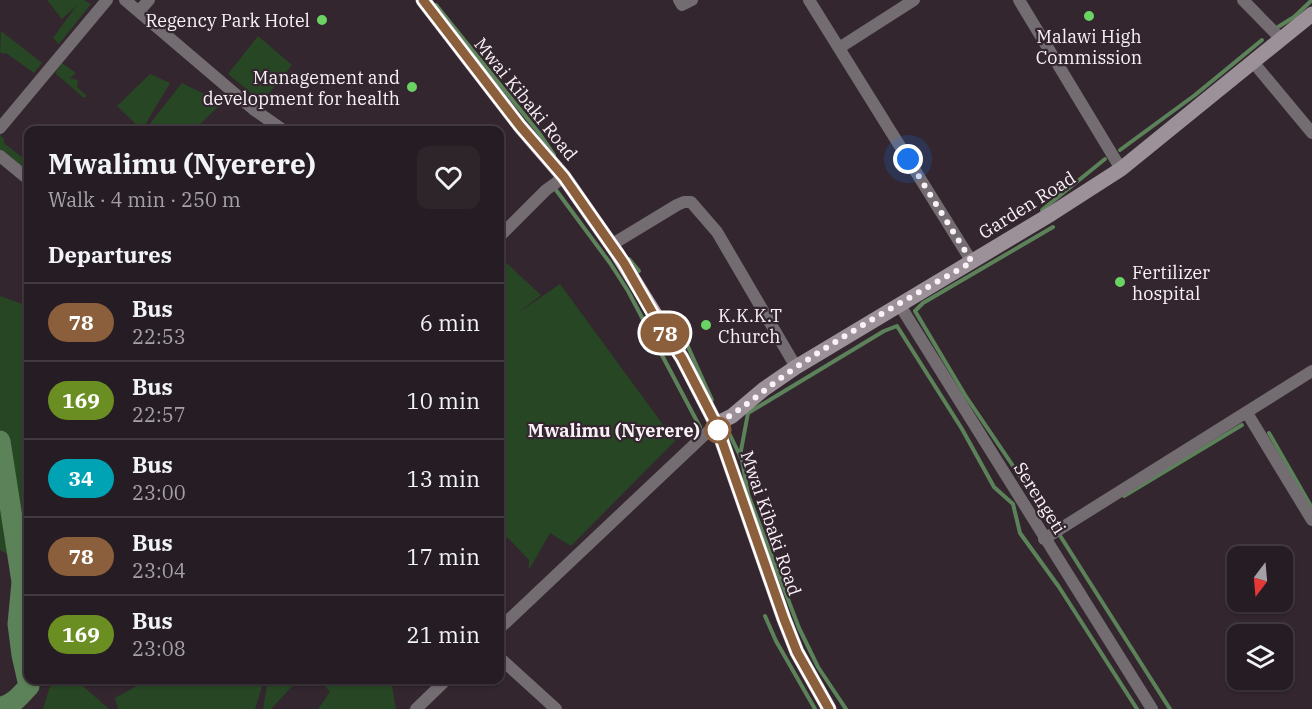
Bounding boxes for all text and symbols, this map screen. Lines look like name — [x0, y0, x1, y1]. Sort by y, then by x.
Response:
place label: Regency Park Hotel — [145, 9, 310, 32]
marker: Malawi High Commission — [1082, 9, 1096, 23]
marker: Regency Park Hotel — [315, 13, 329, 27]
place label: Malawi High Commission — [1036, 25, 1142, 69]
street label: Mwai Kibaki Road — [469, 33, 583, 165]
place label: Management and development for health — [203, 66, 400, 110]
marker: Management and development for health — [405, 80, 419, 94]
your location — [893, 144, 923, 174]
text: Mwalimu (Nyerere) — [48, 145, 316, 182]
button: heart — [417, 146, 480, 209]
street label: Garden Road — [974, 166, 1080, 244]
text: Walk · 4 min · 250 m — [48, 186, 241, 213]
text: Departures — [48, 240, 172, 269]
place label: Fertilizer hospital — [1132, 261, 1210, 305]
marker: Fertilizer hospital — [1113, 275, 1127, 289]
text: Bus — [132, 294, 173, 323]
place label: K.K.K.T Church — [718, 304, 782, 348]
text: 78 — [68, 308, 94, 336]
text: 6 min — [420, 308, 480, 337]
line badge: 78 — [638, 314, 692, 352]
marker: K.K.K.T Church — [699, 318, 713, 332]
text: 78 — [652, 319, 678, 347]
text: 22:53 — [132, 323, 186, 350]
text: Bus — [132, 372, 173, 401]
text: 169 — [62, 386, 100, 414]
text: 10 min — [407, 386, 480, 415]
text: 22:57 — [132, 401, 186, 428]
marker: Mwalimu (Nyerere) — [705, 417, 731, 443]
place label: Mwalimu (Nyerere) — [528, 419, 700, 442]
street label: Mwai Kibaki Road — [735, 448, 807, 598]
text: Bus — [132, 450, 173, 479]
street label: Serengeti — [1009, 458, 1071, 539]
text: 34 — [68, 464, 94, 492]
text: 13 min — [407, 464, 480, 493]
text: 23:00 — [132, 479, 186, 506]
text: Bus — [132, 528, 173, 557]
text: 78 — [68, 542, 94, 570]
text: 17 min — [407, 542, 480, 571]
north arrow — [1227, 546, 1293, 612]
map controls — [1227, 546, 1293, 690]
text: 23:04 — [132, 557, 186, 584]
text: Bus — [132, 606, 173, 635]
text: 169 — [62, 620, 100, 648]
text: 21 min — [407, 620, 480, 649]
button: layers — [1227, 624, 1293, 690]
text: 23:08 — [132, 635, 186, 662]

